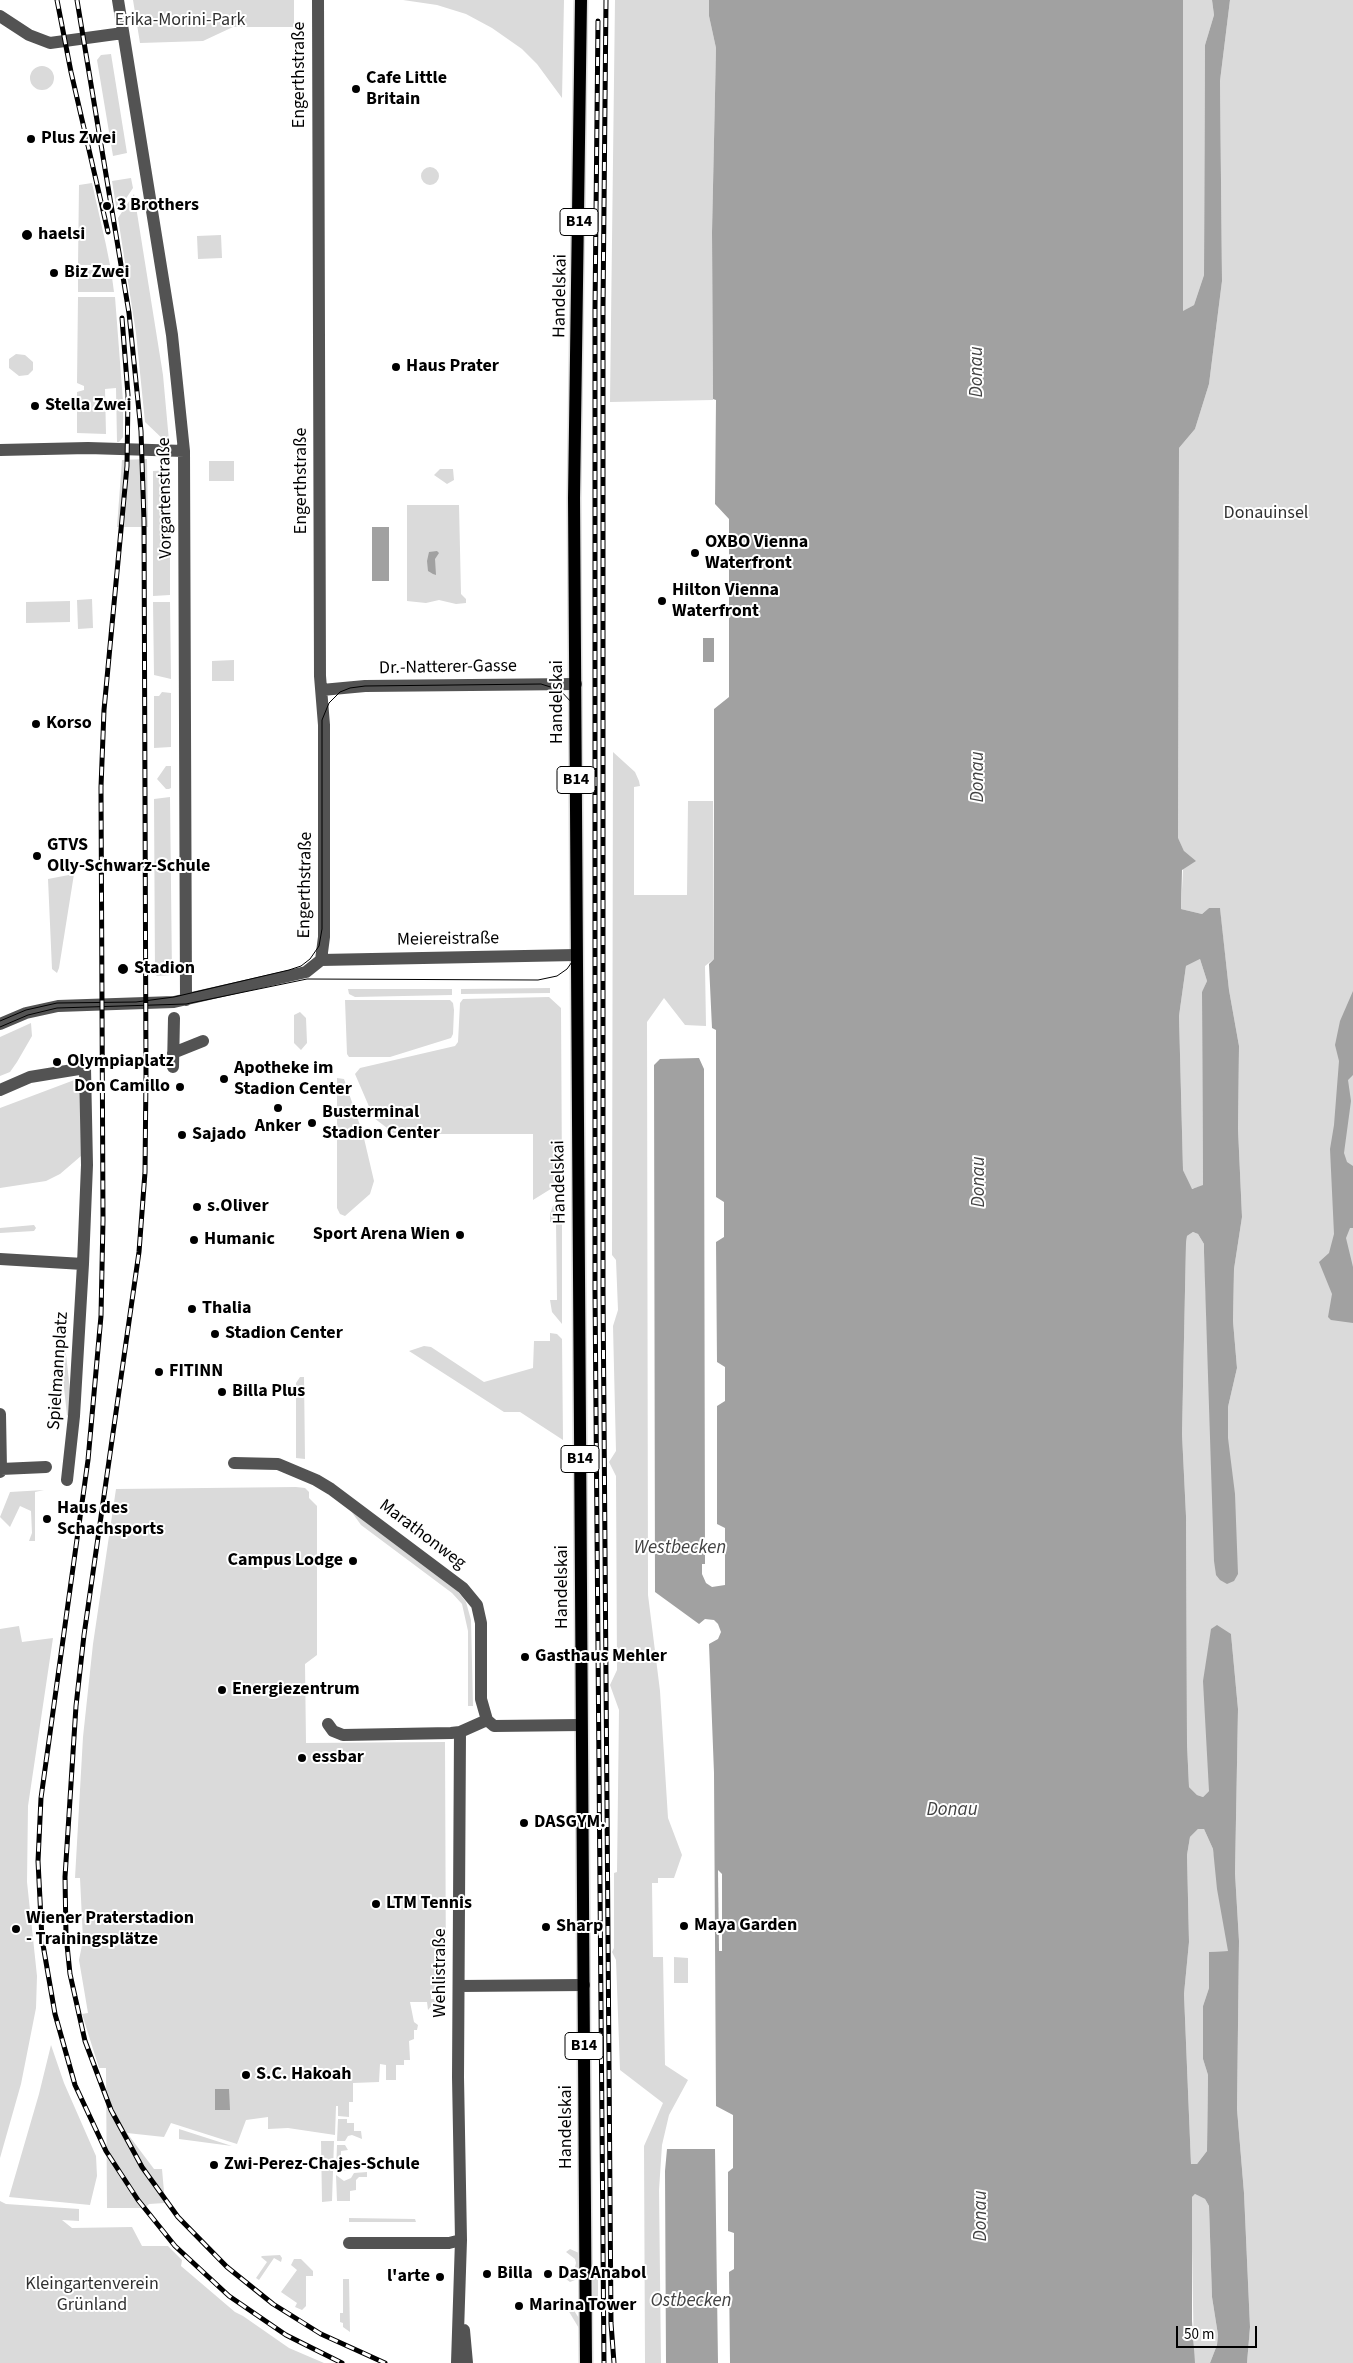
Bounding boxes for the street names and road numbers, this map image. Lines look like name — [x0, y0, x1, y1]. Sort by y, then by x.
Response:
street label: Engerthstraße — [289, 22, 311, 128]
road number: B14 — [560, 208, 598, 236]
street label: Handelskai — [549, 254, 573, 338]
street label: Engerthstraße — [291, 428, 313, 534]
street label: Vorgartenstraße — [154, 437, 178, 559]
street label: Dr.-Natterer-Gasse — [379, 656, 517, 680]
street label: Handelskai — [547, 660, 569, 744]
road number: B14 — [557, 766, 595, 794]
street label: Engerthstraße — [294, 831, 318, 939]
street label: Meiereistraße — [397, 928, 499, 952]
street label: Handelskai — [548, 1140, 572, 1224]
street label: Spielmannplatz — [44, 1311, 74, 1431]
road number: B14 — [561, 1446, 599, 1472]
street label: Marathonweg — [374, 1495, 470, 1575]
street label: Handelskai — [552, 1545, 574, 1629]
street label: Wehlistraße — [430, 1928, 452, 2018]
road number: B14 — [565, 2032, 603, 2060]
street label: Handelskai — [556, 2085, 578, 2169]

